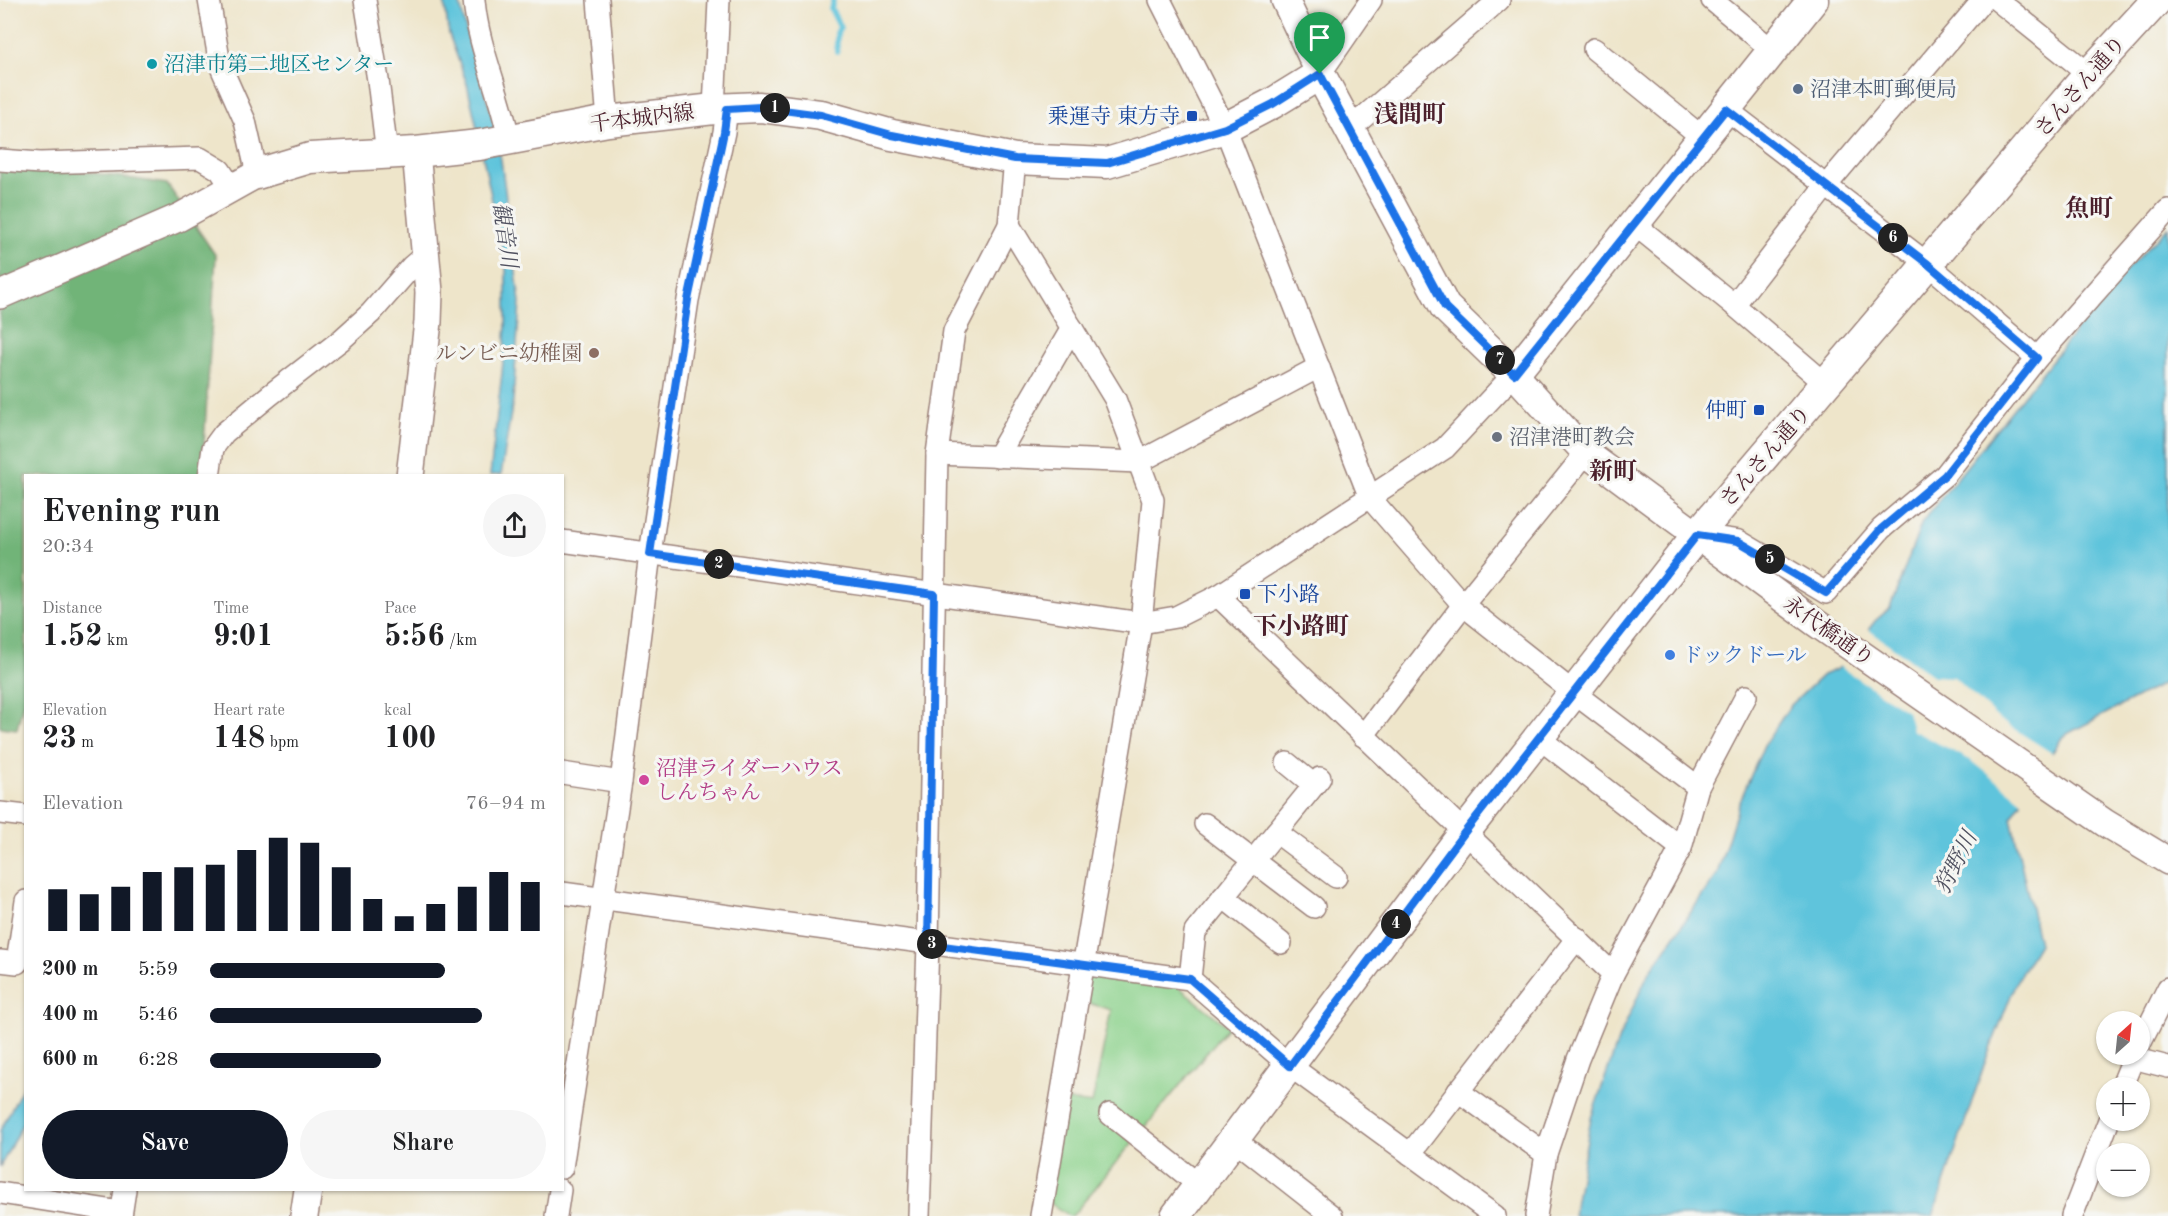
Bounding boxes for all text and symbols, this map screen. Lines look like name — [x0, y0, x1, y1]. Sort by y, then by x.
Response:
pin — [1294, 12, 1345, 74]
icon: arrive — [1303, 21, 1336, 54]
street label: さんさん通り — [2030, 31, 2130, 141]
place label: 沼津市第二地区センター — [164, 53, 394, 76]
marker: 沼津市第二地区センター — [145, 57, 159, 71]
place label: 沼津本町郵便局 — [1810, 78, 1957, 101]
marker: 沼津本町郵便局 — [1791, 82, 1805, 96]
pin: 1 — [760, 93, 790, 123]
text: 1 — [770, 100, 780, 116]
street label: 千本城内線 — [589, 101, 696, 136]
district label: 浅間町 — [1374, 101, 1446, 128]
place label: 乗運寺 東方寺 — [1048, 105, 1180, 128]
marker: 乗運寺 東方寺 — [1185, 109, 1199, 123]
district label: 魚町 — [2065, 195, 2113, 222]
water label: 観音川 — [489, 201, 522, 271]
pin: 6 — [1878, 223, 1908, 253]
text: 6 — [1888, 230, 1898, 246]
place label: ルンビニ幼稚園 — [436, 342, 582, 365]
pin: 7 — [1485, 345, 1515, 375]
marker: ルンビニ幼稚園 — [587, 346, 601, 360]
text: 7 — [1495, 352, 1505, 368]
place label: 仲町 — [1705, 399, 1747, 422]
street label: さんさん通り — [1715, 401, 1815, 511]
marker: 仲町 — [1752, 403, 1766, 417]
place label: 沼津港町教会 — [1509, 426, 1635, 449]
marker: 沼津港町教会 — [1490, 430, 1504, 444]
district label: 新町 — [1589, 458, 1637, 485]
button: share — [483, 494, 546, 557]
text: Evening run — [42, 496, 221, 529]
text: 20:34 — [42, 537, 94, 557]
pin: 5 — [1755, 544, 1785, 574]
pin: 2 — [704, 549, 734, 579]
text: 5 — [1765, 551, 1775, 567]
text: 2 — [714, 556, 724, 572]
place label: 下小路 — [1257, 583, 1320, 606]
marker: 下小路 — [1238, 587, 1252, 601]
street label: 永代橋通り — [1779, 592, 1878, 671]
text: Distance — [42, 601, 102, 617]
text: Time — [213, 601, 249, 617]
text: Pace — [384, 601, 416, 617]
district label: 下小路町 — [1253, 613, 1349, 640]
text: 1.52 — [42, 622, 103, 652]
text: 9:01 — [213, 622, 274, 652]
text: 5:56 — [384, 622, 445, 652]
text: km — [103, 633, 128, 649]
text: /km — [445, 633, 477, 649]
place label: ドックドール — [1682, 645, 1807, 667]
marker: ドックドール — [1663, 648, 1677, 662]
text: Elevation — [42, 703, 107, 719]
text: Heart rate — [213, 703, 285, 719]
text: kcal — [384, 703, 412, 719]
text: 23 — [42, 724, 77, 754]
text: 148 — [213, 724, 265, 754]
text: 100 — [384, 724, 436, 754]
text: m — [77, 735, 94, 751]
text: bpm — [265, 735, 299, 751]
place label: 沼津ライダーハウス しんちゃん — [656, 757, 843, 804]
marker: 沼津ライダーハウス しんちゃん — [637, 773, 651, 787]
text: Elevation — [42, 794, 123, 814]
text: 76–94 m — [466, 794, 546, 814]
water label: 狩野川 — [1930, 826, 1982, 897]
pin: 4 — [1381, 909, 1411, 939]
text: 4 — [1391, 916, 1401, 932]
pin: 3 — [917, 929, 947, 959]
text: 3 — [927, 936, 937, 952]
text: 200 m — [42, 960, 98, 980]
text: 5:59 — [138, 960, 178, 980]
text: 400 m — [42, 1005, 98, 1025]
text: 5:46 — [138, 1005, 178, 1025]
north arrow — [2096, 1011, 2150, 1065]
map controls — [2096, 1011, 2150, 1197]
text: 600 m — [42, 1050, 98, 1070]
text: 6:28 — [138, 1050, 178, 1070]
button: + — [2096, 1077, 2150, 1131]
button: Save — [42, 1110, 288, 1179]
button: Share — [300, 1110, 546, 1179]
button: − — [2096, 1143, 2150, 1197]

